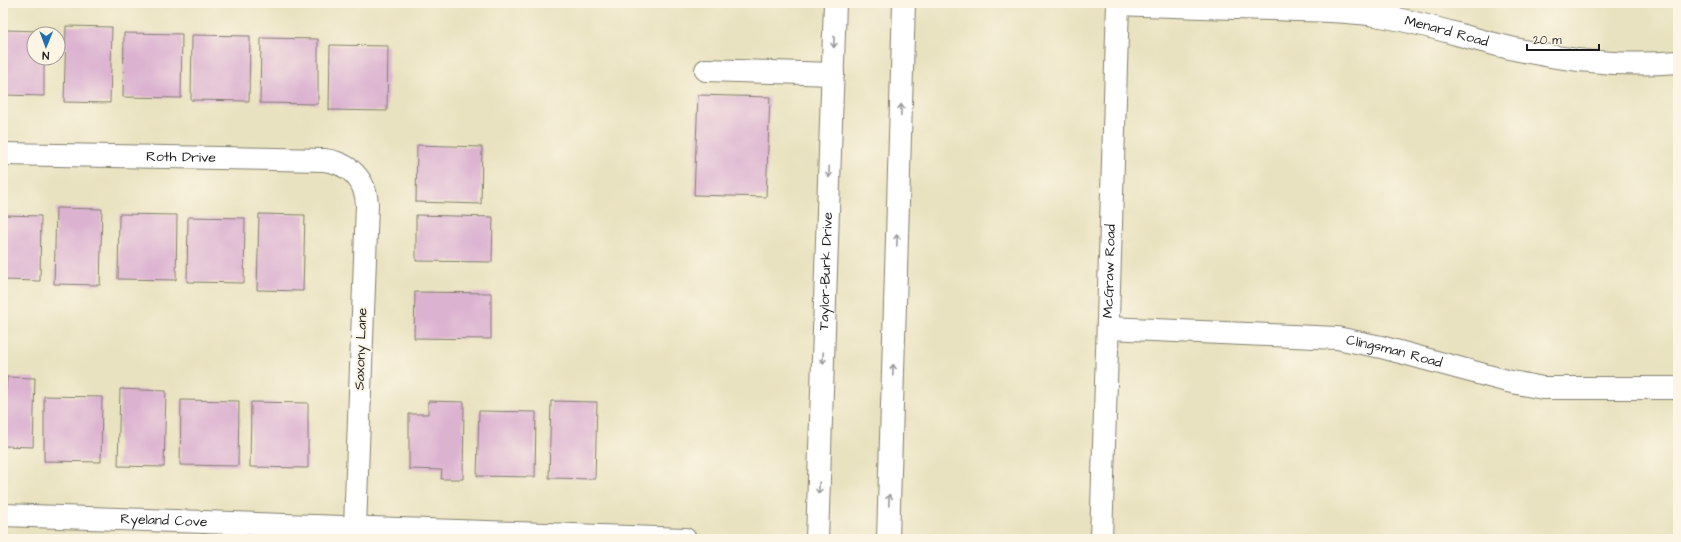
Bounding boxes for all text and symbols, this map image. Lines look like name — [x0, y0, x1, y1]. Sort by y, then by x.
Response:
street label: Menard Road — [1403, 11, 1491, 52]
north arrow — [26, 26, 66, 66]
scale bar — [1527, 26, 1599, 52]
text: 20 m — [1533, 32, 1562, 49]
one-way arrow — [830, 35, 837, 48]
text: N — [42, 48, 49, 63]
one-way arrow — [897, 104, 904, 117]
street label: Roth Drive — [146, 147, 217, 168]
one-way arrow — [826, 165, 833, 178]
street label: Taylor-Burk Drive — [814, 211, 838, 331]
street label: McGraw Road — [1098, 224, 1121, 318]
one-way arrow — [893, 234, 901, 247]
street label: Saxony Lane — [350, 307, 372, 390]
street label: Clingsman Road — [1344, 330, 1444, 373]
one-way arrow — [819, 351, 827, 364]
one-way arrow — [889, 364, 897, 377]
one-way arrow — [815, 481, 823, 494]
one-way arrow — [886, 494, 893, 507]
street label: Ryeland Cove — [120, 509, 208, 532]

